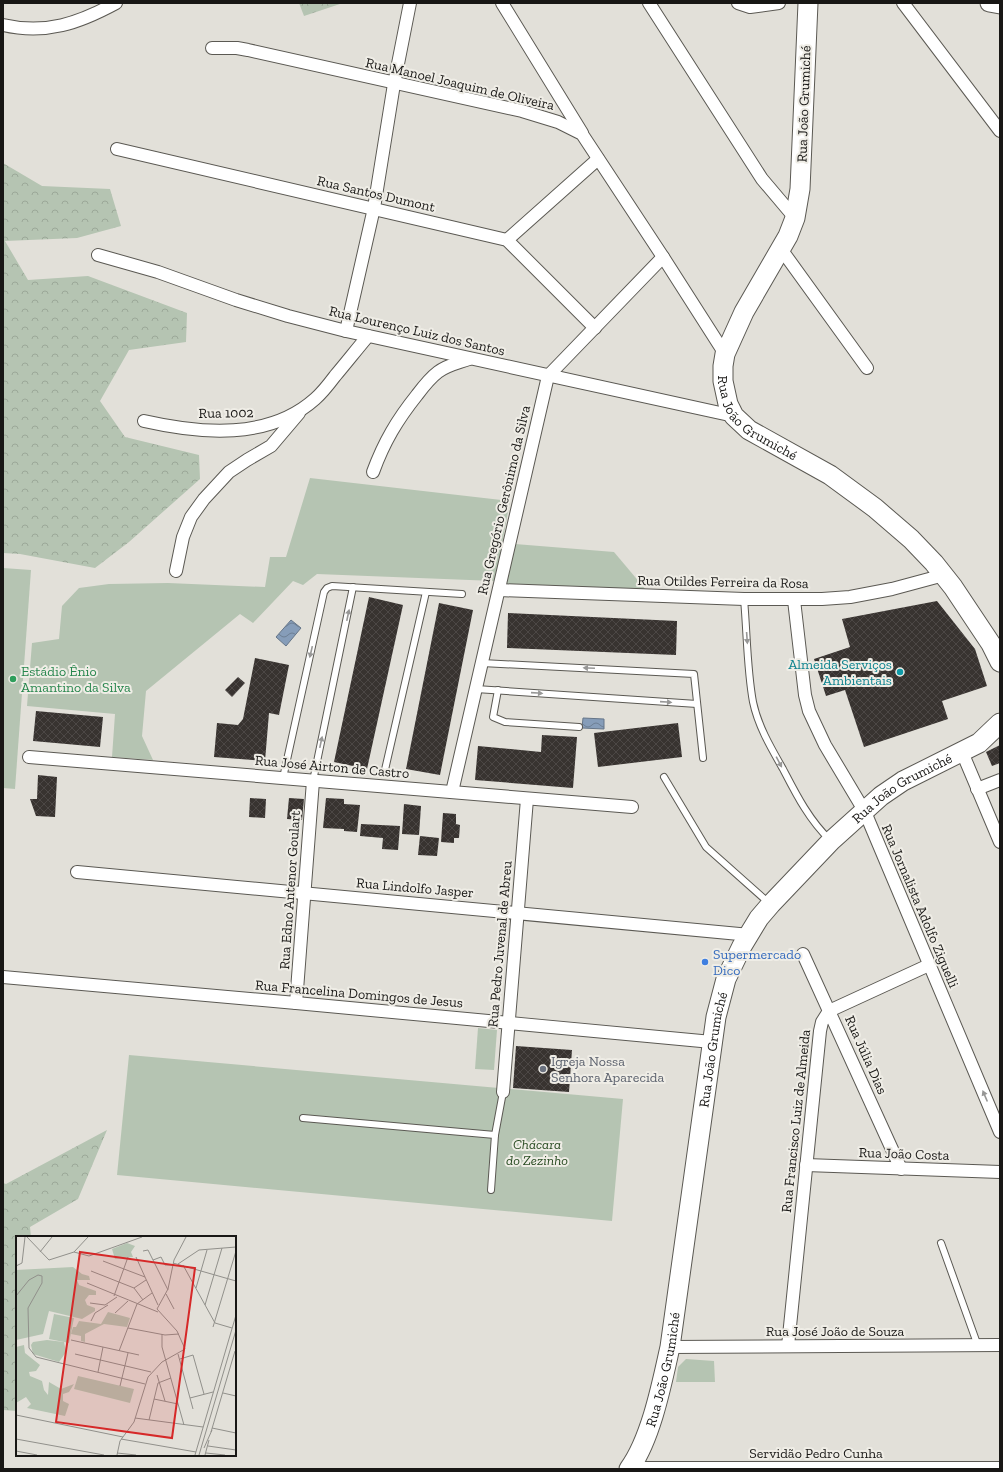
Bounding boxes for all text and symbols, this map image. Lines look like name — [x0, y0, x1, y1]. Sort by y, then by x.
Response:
street label: Rua João Grumiché — [793, 45, 815, 163]
street label: Rua Manoel Joaquim de Oliveira — [364, 54, 556, 114]
street label: Rua Santos Dumont — [315, 172, 437, 216]
street label: Rua Lourenço Luiz dos Santos — [327, 302, 507, 360]
street label: Rua João Grumiché — [715, 376, 801, 464]
street label: Rua Gregório Gerônimo da Silva — [474, 403, 534, 596]
street label: Rua 1002 — [198, 404, 254, 422]
street label: Rua Otildes Ferreira da Rosa — [637, 572, 809, 592]
one-way arrow — [345, 609, 351, 621]
one-way arrow — [744, 632, 751, 644]
one-way arrow — [307, 646, 313, 658]
place label: Almeida Serviços Ambientais — [788, 656, 892, 689]
place label: Estádio Ênio Amantino da Silva — [21, 663, 131, 696]
one-way arrow — [583, 665, 595, 672]
marker: Almeida Serviços Ambientais — [895, 667, 905, 677]
marker: Estádio Ênio Amantino da Silva — [8, 674, 18, 684]
one-way arrow — [531, 689, 543, 696]
one-way arrow — [660, 698, 672, 705]
one-way arrow — [319, 736, 325, 749]
street label: Rua João Grumiché — [848, 749, 955, 827]
street label: Rua José Airton de Castro — [254, 752, 410, 782]
one-way arrow — [776, 756, 782, 768]
street label: Rua Edno Antenor Goulart — [276, 809, 304, 970]
street label: Rua Jornalista Adolfo Ziguelli — [878, 822, 962, 991]
street label: Rua Pedro Juvenal de Abreu — [484, 860, 516, 1028]
street label: Rua Lindolfo Jasper — [355, 874, 475, 902]
place label: Supermercado Dico — [713, 946, 801, 979]
marker: Supermercado Dico — [700, 957, 710, 967]
street label: Rua Francelina Domingos de Jesus — [254, 976, 464, 1012]
street label: Rua João Grumiché — [695, 990, 731, 1108]
street label: Rua Júlia Dias — [841, 1013, 891, 1097]
street label: Rua Francisco Luiz de Almeida — [778, 1028, 814, 1213]
place label: Igreja Nossa Senhora Aparecida — [551, 1053, 664, 1086]
marker: Igreja Nossa Senhora Aparecida — [538, 1064, 548, 1074]
one-way arrow — [982, 1091, 988, 1102]
park label: Chácara do Zezinho — [506, 1136, 568, 1169]
street label: Rua João Costa — [858, 1144, 950, 1164]
inset map — [16, 1236, 236, 1456]
street label: Rua João Grumiché — [642, 1311, 683, 1429]
street label: Rua José João de Souza — [766, 1323, 905, 1340]
street label: Servidão Pedro Cunha — [749, 1445, 883, 1462]

